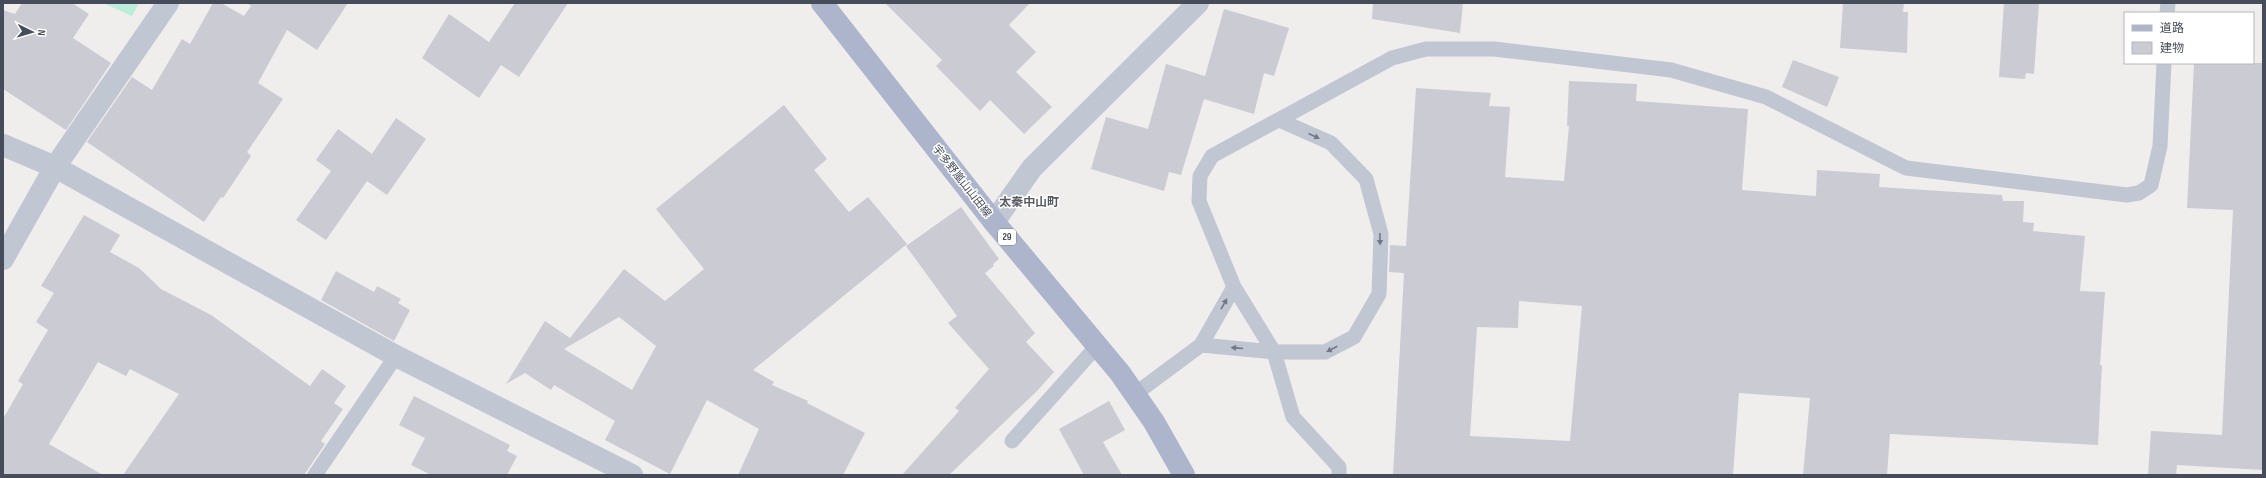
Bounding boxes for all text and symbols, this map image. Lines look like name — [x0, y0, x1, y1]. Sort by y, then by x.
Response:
north arrow — [12, 12, 52, 52]
legend — [2124, 12, 2254, 64]
text: 道路 — [2160, 21, 2184, 36]
text: N — [35, 29, 48, 36]
text: 建物 — [2160, 41, 2184, 56]
one-way arrow — [1309, 133, 1320, 139]
street label: 宇多野嵐山山田線 — [930, 142, 994, 220]
district label: 太秦中山町 — [999, 195, 1059, 210]
road number: 29 — [998, 229, 1016, 245]
one-way arrow — [1377, 233, 1383, 246]
one-way arrow — [1221, 298, 1227, 310]
one-way arrow — [1231, 345, 1243, 352]
one-way arrow — [1326, 345, 1338, 352]

